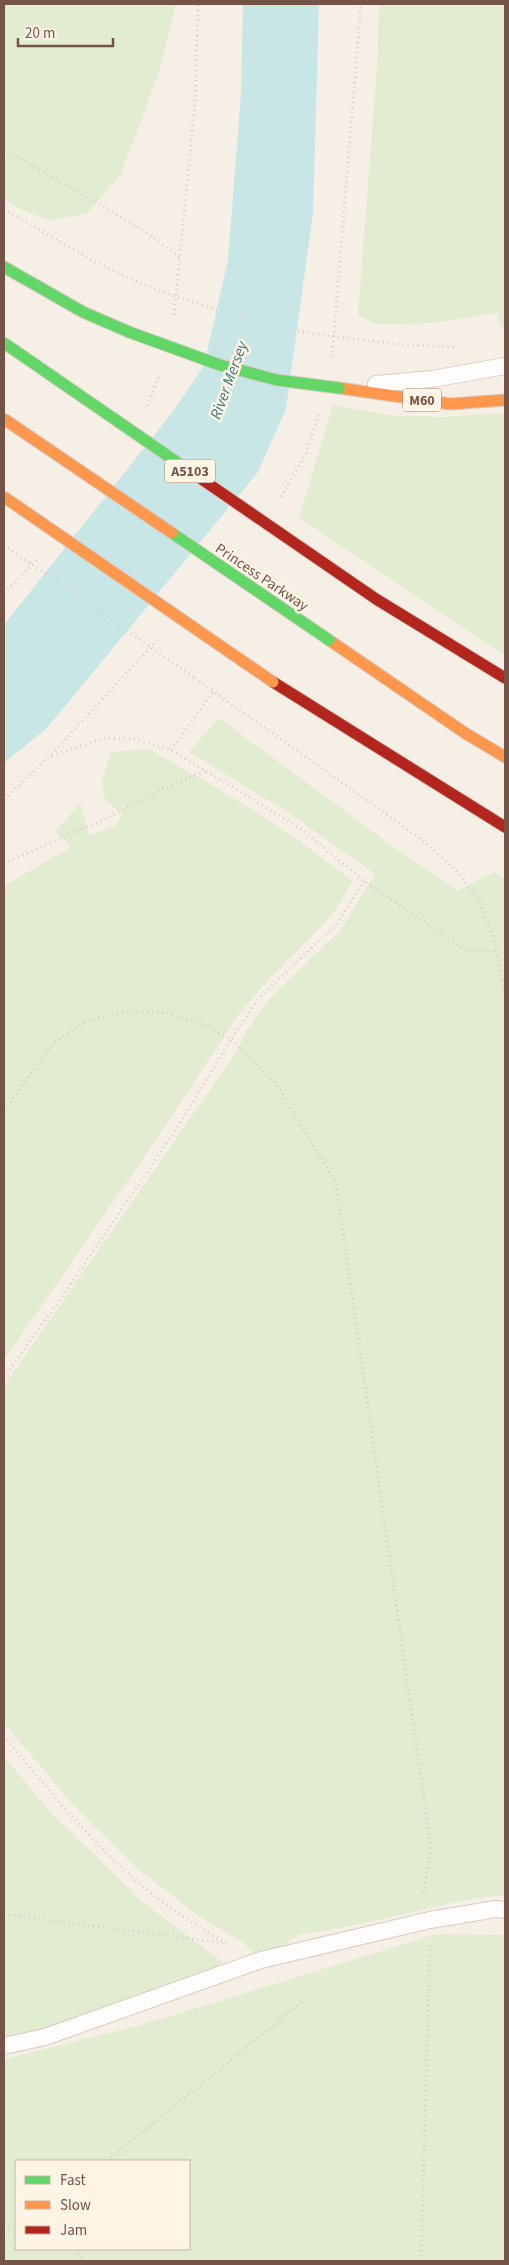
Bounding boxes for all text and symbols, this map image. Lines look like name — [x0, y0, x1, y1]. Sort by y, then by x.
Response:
scale bar — [18, 15, 112, 47]
text: 20 m — [25, 23, 55, 44]
water label: River Mersey — [205, 337, 254, 422]
road number: M60 — [403, 388, 441, 412]
road number: A5103 — [165, 460, 215, 482]
street label: Princess Parkway — [211, 538, 313, 616]
legend — [15, 2160, 190, 2250]
text: Fast — [60, 2170, 86, 2191]
text: Slow — [60, 2195, 91, 2216]
text: Jam — [60, 2220, 87, 2241]

